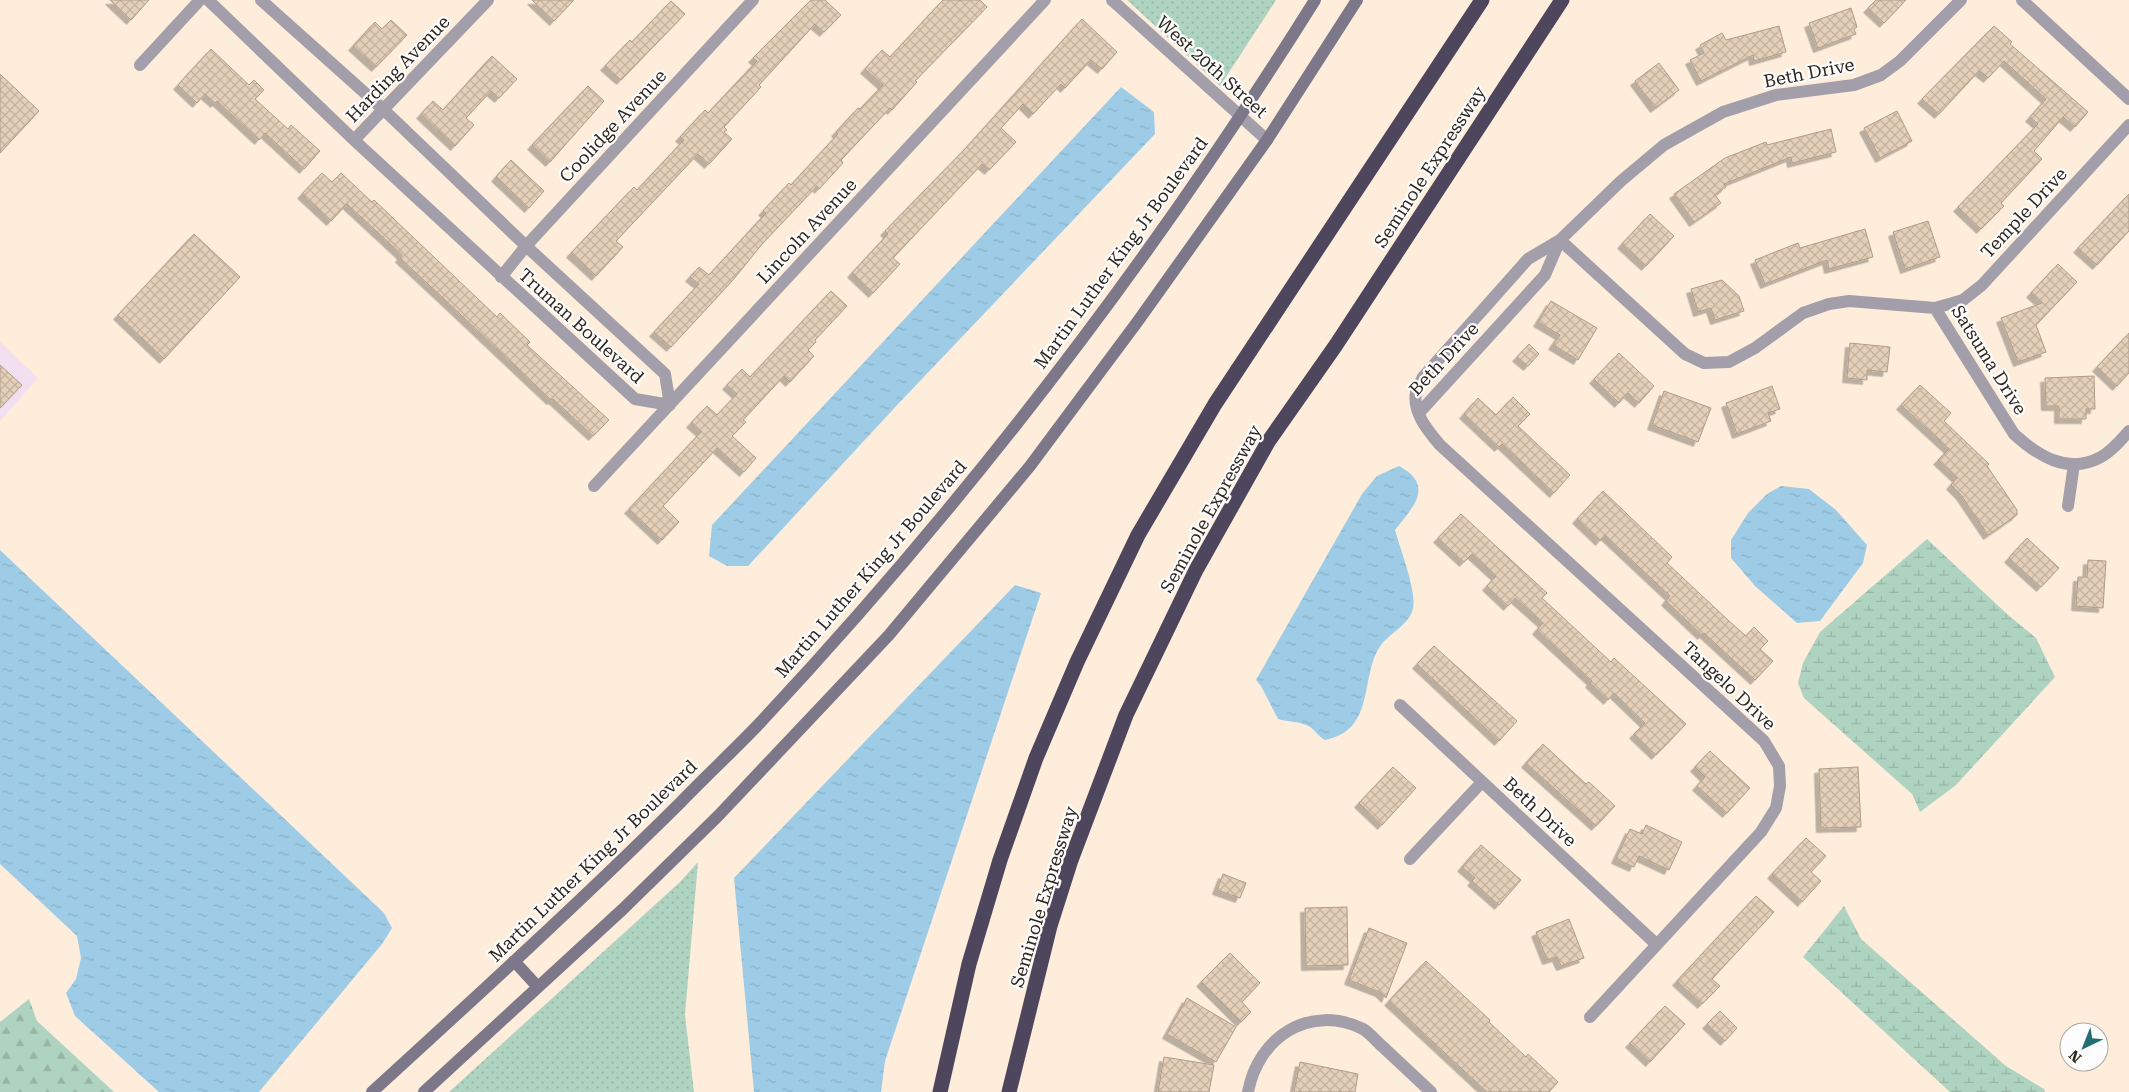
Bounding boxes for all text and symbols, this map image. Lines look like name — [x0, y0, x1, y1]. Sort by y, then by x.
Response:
street label: Harding Avenue — [341, 11, 454, 126]
street label: West 20th Street — [1153, 11, 1272, 122]
street label: Beth Drive — [1762, 53, 1856, 92]
street label: Coolidge Avenue — [555, 65, 670, 186]
street label: Seminole Expressway — [1369, 82, 1490, 251]
street label: Martin Luther King Jr Boulevard — [1030, 133, 1212, 373]
street label: Temple Drive — [1976, 163, 2071, 262]
street label: Lincoln Avenue — [753, 174, 861, 288]
street label: Truman Boulevard — [514, 264, 649, 388]
street label: Satsuma Drive — [1947, 301, 2032, 418]
street label: Beth Drive — [1405, 318, 1483, 399]
street label: Seminole Expressway — [1156, 421, 1266, 596]
street label: Martin Luther King Jr Boulevard — [771, 455, 971, 682]
street label: Tangelo Drive — [1678, 637, 1780, 734]
street label: Martin Luther King Jr Boulevard — [484, 755, 701, 966]
street label: Beth Drive — [1500, 773, 1581, 851]
street label: Seminole Expressway — [1006, 803, 1081, 990]
north arrow — [2059, 1022, 2109, 1072]
text: N — [2066, 1047, 2085, 1066]

